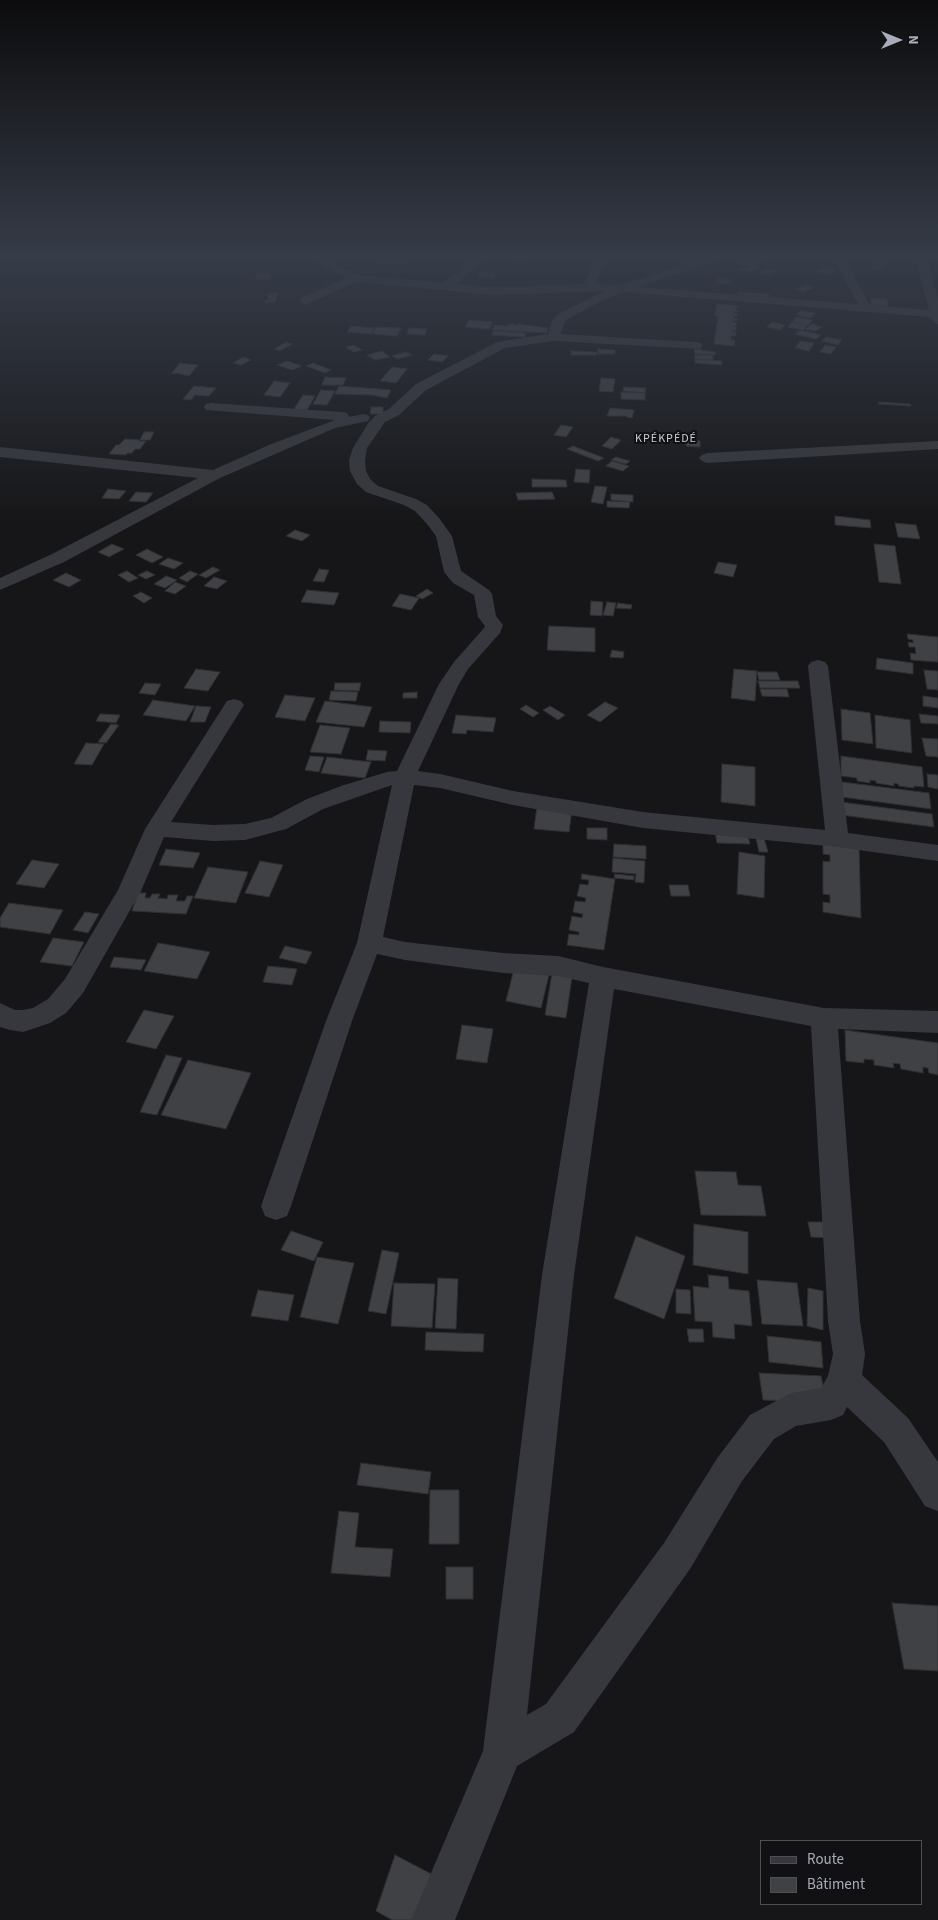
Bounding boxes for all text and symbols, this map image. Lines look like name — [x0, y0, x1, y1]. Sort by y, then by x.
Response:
north arrow — [873, 15, 923, 65]
text: N — [903, 35, 923, 45]
district label: KPÉKPÉDÉ — [634, 432, 698, 446]
legend — [760, 1840, 923, 1905]
text: Route — [807, 1849, 844, 1870]
text: Bâtiment — [807, 1874, 865, 1895]

